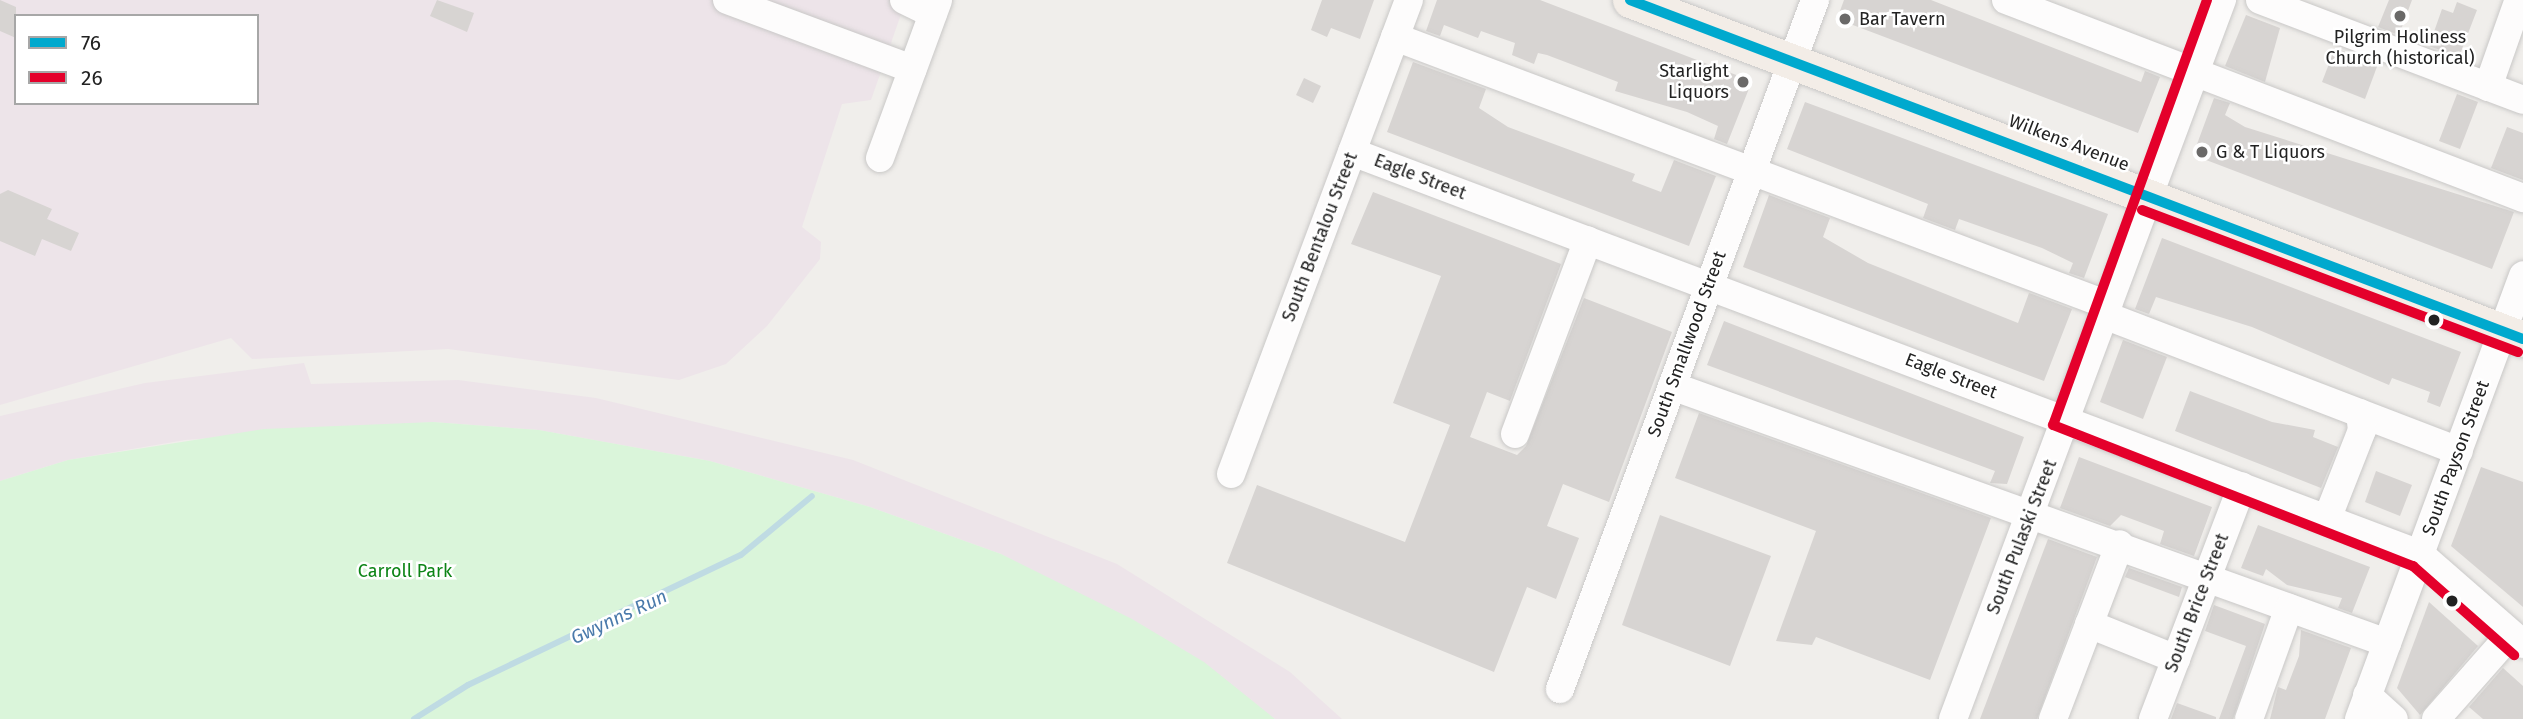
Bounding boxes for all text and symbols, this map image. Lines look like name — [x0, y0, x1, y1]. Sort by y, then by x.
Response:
place label: Bar Tavern — [1859, 8, 1945, 30]
marker: Pilgrim Holiness Church (historical) — [2392, 8, 2408, 24]
marker: Bar Tavern — [1837, 11, 1853, 27]
legend — [14, 14, 259, 105]
place label: Pilgrim Holiness Church (historical) — [2325, 27, 2475, 70]
text: 76 — [81, 30, 101, 56]
place label: Starlight Liquors — [1659, 61, 1729, 104]
text: 26 — [81, 65, 103, 91]
marker: Starlight Liquors — [1735, 74, 1751, 90]
street label: Wilkens Avenue — [2006, 110, 2132, 176]
place label: G & T Liquors — [2216, 141, 2325, 163]
marker: G & T Liquors — [2194, 144, 2210, 160]
street label: South Bentalou Street — [1278, 149, 1362, 325]
street label: Eagle Street — [1371, 150, 1469, 204]
street label: South Smallwood Street — [1643, 248, 1731, 440]
unlabelled marker — [2427, 313, 2441, 327]
street label: Eagle Street — [1902, 349, 2000, 403]
street label: South Payson Street — [2418, 378, 2494, 538]
street label: South Pulaski Street — [1983, 457, 2061, 617]
street label: South Brice Street — [2161, 530, 2233, 676]
park label: Carroll Park — [358, 560, 452, 582]
water label: Gwynns Run — [567, 585, 671, 649]
unlabelled marker — [2445, 594, 2459, 608]

